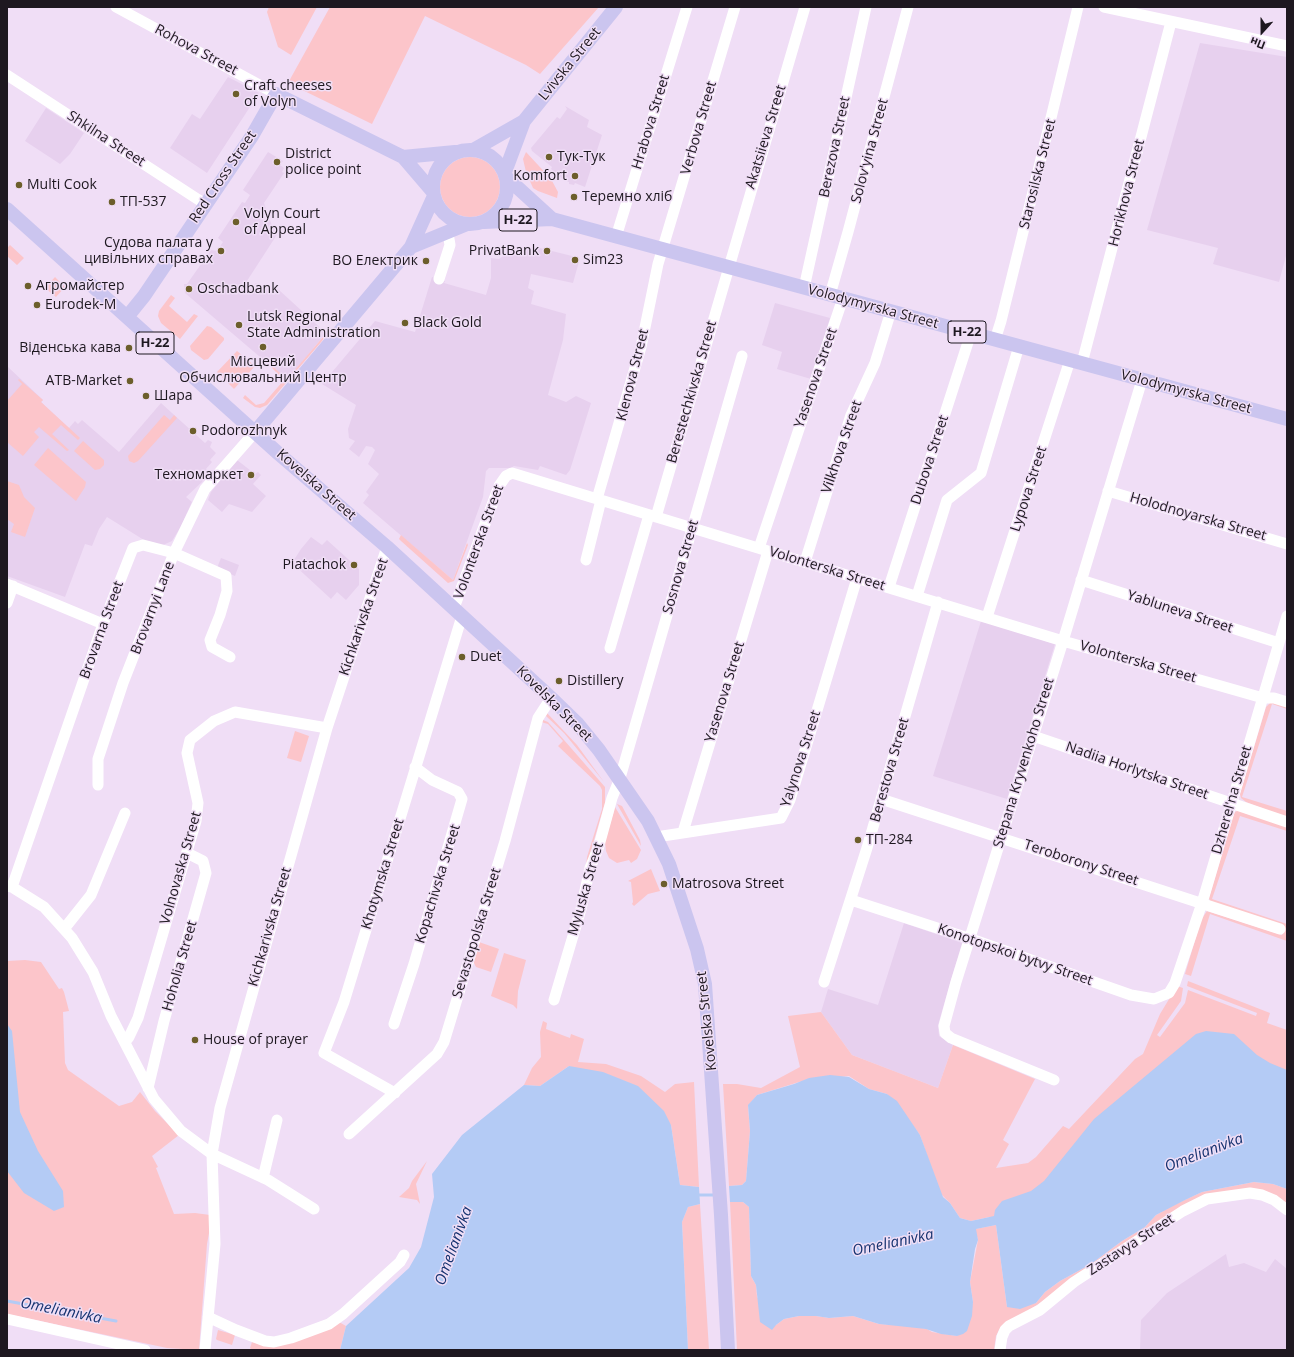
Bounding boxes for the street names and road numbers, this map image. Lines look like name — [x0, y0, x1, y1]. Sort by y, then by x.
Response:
street label: Rohova Street — [152, 21, 240, 79]
street label: Lvivska Street — [535, 24, 605, 104]
street label: Hrabova Street — [629, 73, 673, 171]
street label: Verbova Street — [678, 79, 720, 177]
street label: Akatsiieva Street — [742, 83, 790, 191]
street label: Berezova Street — [816, 95, 854, 199]
street label: Solov'yina Street — [848, 97, 892, 205]
street label: Shkilna Street — [64, 108, 148, 170]
street label: Starosilska Street — [1016, 117, 1060, 231]
street label: Red Cross Street — [186, 128, 260, 226]
street label: Horikhova Street — [1106, 138, 1148, 248]
road number: Н-22 — [499, 209, 537, 231]
street label: Volodymyrska Street — [806, 281, 940, 333]
street label: Berestechkivska Street — [664, 319, 720, 465]
road number: Н-22 — [948, 321, 986, 343]
street label: Yasenova Street — [791, 326, 841, 430]
street label: Klenova Street — [613, 327, 653, 423]
road number: Н-22 — [136, 332, 174, 354]
street label: Volodymyrska Street — [1119, 366, 1253, 418]
street label: Vilkhova Street — [818, 398, 866, 496]
street label: Dubova Street — [908, 413, 952, 507]
street label: Lypova Street — [1007, 444, 1051, 534]
street label: Kovelska Street — [273, 446, 359, 524]
street label: Volonterska Street — [451, 483, 507, 601]
street label: Holodnoyarska Street — [1128, 489, 1268, 545]
street label: Sosnova Street — [660, 518, 702, 616]
street label: Volonterska Street — [767, 543, 887, 595]
street label: Kichkarivska Street — [336, 556, 392, 678]
street label: Brovarnyi Lane — [128, 559, 178, 657]
street label: Brovarna Street — [77, 579, 127, 681]
street label: Yabluneva Street — [1125, 587, 1235, 637]
street label: Volonterska Street — [1078, 637, 1198, 687]
street label: Yasenova Street — [702, 640, 748, 744]
street label: Kovelska Street — [513, 663, 595, 745]
street label: Stepana Kryvenkoho Street — [990, 676, 1058, 850]
street label: Yalynova Street — [777, 709, 825, 809]
street label: Berestova Street — [867, 716, 913, 824]
street label: Nadiia Horlytska Street — [1063, 739, 1211, 803]
street label: Dzherelʹna Street — [1208, 744, 1256, 856]
street label: Volnovaska Street — [157, 810, 205, 926]
street label: Khotymska Street — [358, 817, 408, 931]
street label: Kopachivska Street — [412, 822, 464, 946]
street label: Teroborony Street — [1022, 837, 1140, 889]
street label: Myluska Street — [565, 840, 607, 938]
street label: Kichkarivska Street — [245, 865, 295, 989]
street label: Sevastopolska Street — [449, 866, 505, 1000]
street label: Hoholia Street — [159, 919, 201, 1013]
street label: Konotopskoi bytvy Street — [935, 921, 1095, 989]
street label: Kovelska Street — [693, 970, 721, 1072]
street label: Zastavya Street — [1085, 1211, 1177, 1279]

